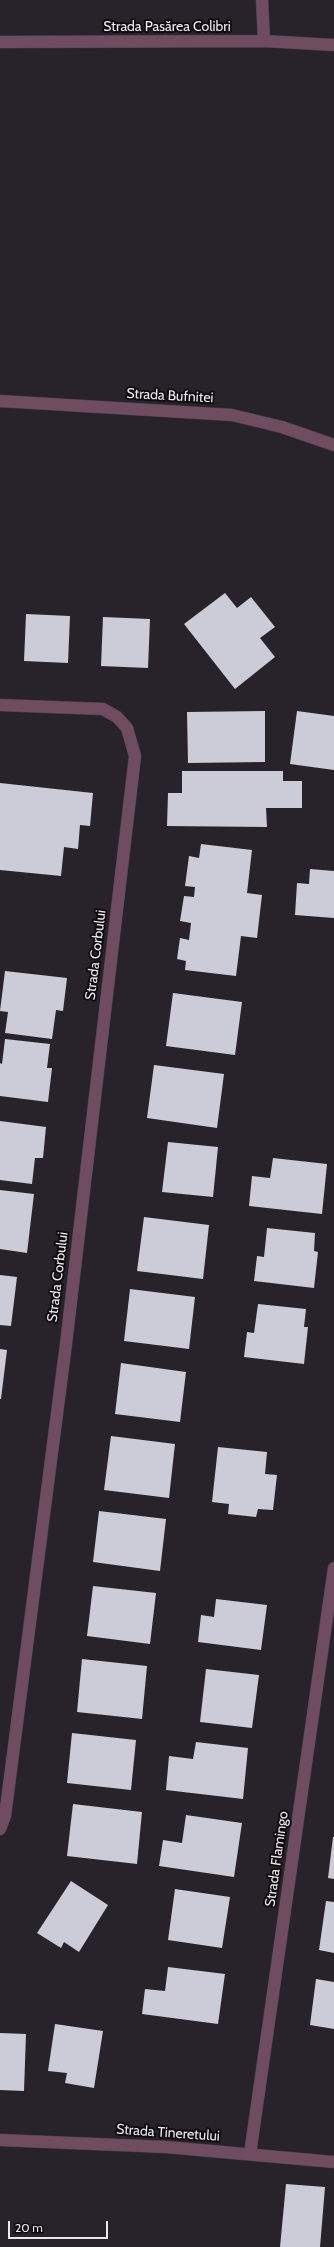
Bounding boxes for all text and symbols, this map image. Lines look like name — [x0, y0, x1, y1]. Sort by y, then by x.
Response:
street label: Strada Pasărea Colibri — [103, 19, 231, 35]
street label: Strada Bufnitei — [126, 385, 214, 407]
street label: Strada Corbului — [82, 909, 110, 1001]
street label: Strada Corbului — [44, 1231, 72, 1323]
street label: Strada Flamingo — [262, 1810, 292, 1908]
street label: Strada Tineretului — [116, 2121, 220, 2145]
scale bar — [10, 2213, 110, 2239]
text: 20 m — [15, 2220, 43, 2235]

